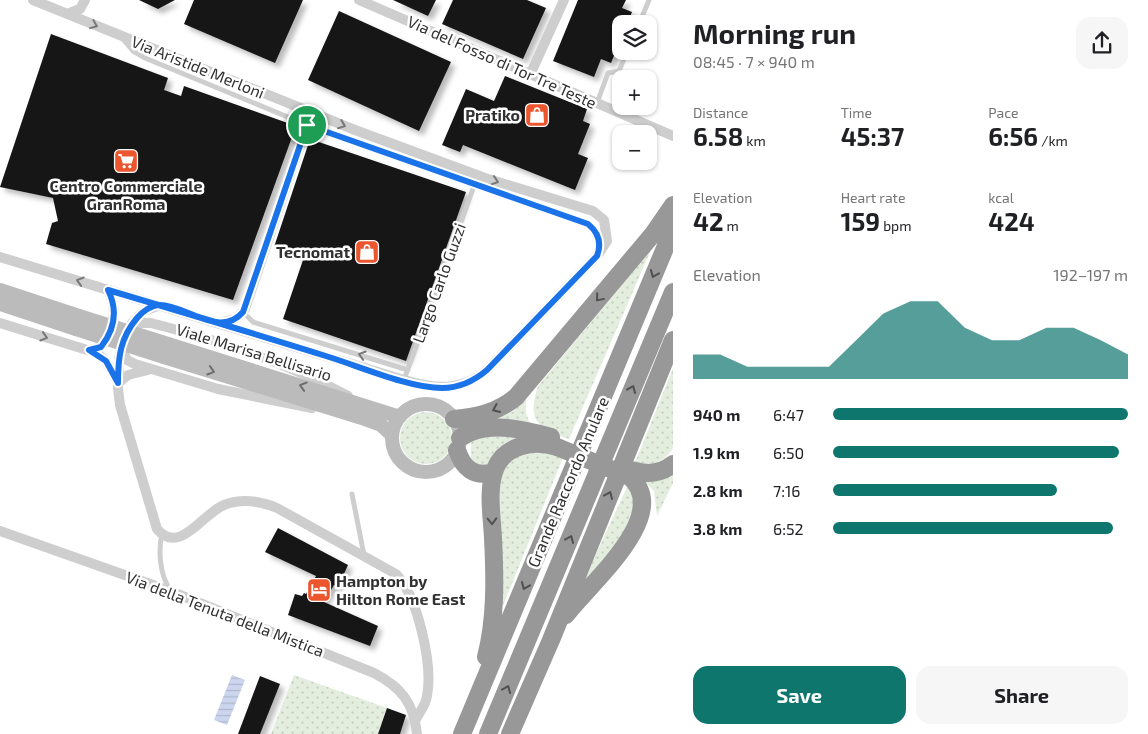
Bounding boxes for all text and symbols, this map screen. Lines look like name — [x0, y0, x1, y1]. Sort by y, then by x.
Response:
street label: Via del Fosso di Tor Tre Teste — [405, 11, 600, 112]
map controls — [612, 15, 657, 170]
button: layers — [612, 15, 657, 60]
text: Morning run — [693, 16, 856, 50]
button: share — [1076, 17, 1128, 69]
one-way arrow — [89, 19, 98, 29]
street label: Via Aristide Merloni — [129, 31, 267, 102]
text: 08:45 · 7 × 940 m — [693, 52, 815, 71]
button: + — [612, 70, 657, 115]
shop icon: Pratiko — [524, 102, 550, 128]
pin — [286, 104, 328, 146]
text: Distance — [693, 104, 748, 121]
text: Time — [841, 104, 872, 121]
text: Pace — [988, 104, 1018, 121]
place label: Pratiko — [465, 105, 520, 124]
icon: arrive — [293, 111, 321, 139]
one-way arrow — [337, 119, 346, 129]
text: 6.58 — [693, 121, 743, 151]
text: 45:37 — [841, 121, 904, 151]
text: 6:56 — [988, 121, 1038, 151]
button: − — [612, 125, 657, 170]
text: km — [743, 132, 766, 149]
text: /km — [1038, 132, 1068, 149]
supermarket icon: Centro Commerciale GranRoma — [113, 148, 139, 174]
one-way arrow — [490, 175, 499, 185]
place label: Centro Commerciale GranRoma — [50, 176, 202, 213]
text: Elevation — [693, 189, 752, 206]
text: Heart rate — [841, 189, 905, 206]
text: kcal — [988, 189, 1014, 206]
text: 42 — [693, 206, 723, 236]
text: 159 — [841, 206, 880, 236]
text: 424 — [988, 206, 1035, 236]
text: m — [723, 217, 739, 234]
text: bpm — [880, 217, 912, 234]
street label: Largo Carlo Guzzi — [408, 220, 469, 345]
shop icon: Tecnomat — [354, 239, 380, 265]
place label: Tecnomat — [276, 242, 350, 261]
text: Elevation — [693, 265, 761, 284]
text: 192–197 m — [1053, 265, 1128, 284]
one-way arrow — [650, 269, 660, 278]
one-way arrow — [76, 277, 84, 287]
one-way arrow — [596, 293, 605, 302]
street label: Viale Marisa Bellisario — [174, 319, 334, 384]
one-way arrow — [40, 331, 48, 341]
one-way arrow — [358, 351, 366, 361]
one-way arrow — [206, 366, 215, 376]
one-way arrow — [300, 382, 308, 392]
one-way arrow — [626, 385, 637, 394]
street label: Grande Raccordo Anulare — [523, 394, 612, 570]
one-way arrow — [493, 403, 502, 413]
text: 940 m — [693, 405, 740, 424]
text: 6:47 — [773, 405, 804, 424]
text: 1.9 km — [693, 443, 740, 462]
text: 6:50 — [773, 443, 804, 462]
text: 2.8 km — [693, 481, 743, 500]
text: 7:16 — [773, 481, 801, 500]
one-way arrow — [602, 491, 613, 500]
one-way arrow — [487, 517, 498, 525]
text: 3.8 km — [693, 519, 742, 538]
text: 6:52 — [773, 519, 804, 538]
one-way arrow — [563, 535, 574, 544]
street label: Via della Tenuta della Mistica — [123, 567, 327, 660]
place label: Hampton by Hilton Rome East — [336, 571, 466, 608]
hotel icon: Hampton by Hilton Rome East — [306, 577, 332, 603]
one-way arrow — [520, 581, 530, 589]
button: Save — [693, 666, 906, 724]
button: Share — [916, 666, 1128, 724]
one-way arrow — [500, 685, 511, 694]

